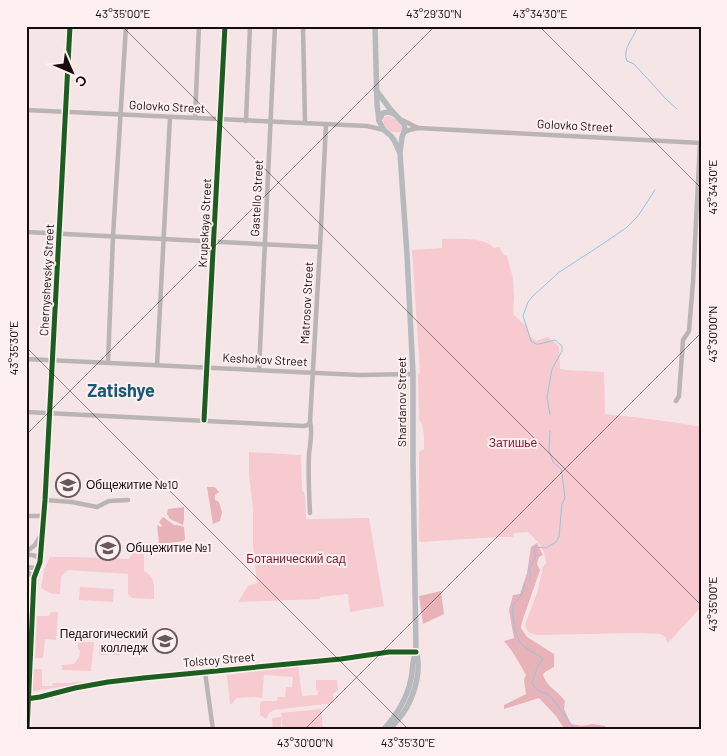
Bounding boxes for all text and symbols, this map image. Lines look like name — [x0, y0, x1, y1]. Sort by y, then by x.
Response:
text: 43°35'00"E — [95, 6, 151, 20]
text: 43°29'30"N — [406, 6, 462, 20]
text: 43°34'30"E — [513, 6, 567, 20]
north arrow — [48, 48, 98, 98]
text: С — [72, 72, 91, 91]
street label: Golovko Street — [129, 97, 205, 115]
street label: Golovko Street — [537, 116, 613, 134]
street label: Gastello Street — [247, 159, 265, 237]
text: 43°34'30"E — [705, 160, 719, 214]
street label: Krupskaya Street — [195, 178, 213, 268]
street label: Chernyshevsky Street — [36, 224, 56, 336]
street label: Matrosov Street — [297, 261, 315, 345]
text: 43°30'00"N — [705, 306, 719, 362]
text: 43°35'30"E — [6, 321, 20, 375]
street label: Keshokov Street — [222, 350, 308, 368]
street label: Shardanov Street — [394, 357, 408, 447]
district label: Zatishye — [87, 379, 155, 401]
park label: Затишье — [489, 435, 538, 449]
school or university icon: Общежитие №10 — [55, 472, 81, 498]
place label: Общежитие №10 — [86, 477, 178, 492]
school or university icon: Общежитие №1 — [95, 535, 121, 561]
place label: Общежитие №1 — [126, 540, 212, 555]
park label: Ботанический сад — [246, 551, 346, 566]
text: 43°35'00"E — [705, 576, 719, 632]
place label: Педагогический колледж — [60, 626, 148, 655]
school or university icon: Педагогический колледж — [152, 628, 178, 654]
street label: Tolstoy Street — [182, 649, 256, 669]
text: 43°30'00"N — [277, 735, 333, 749]
text: 43°35'30"E — [381, 735, 435, 749]

